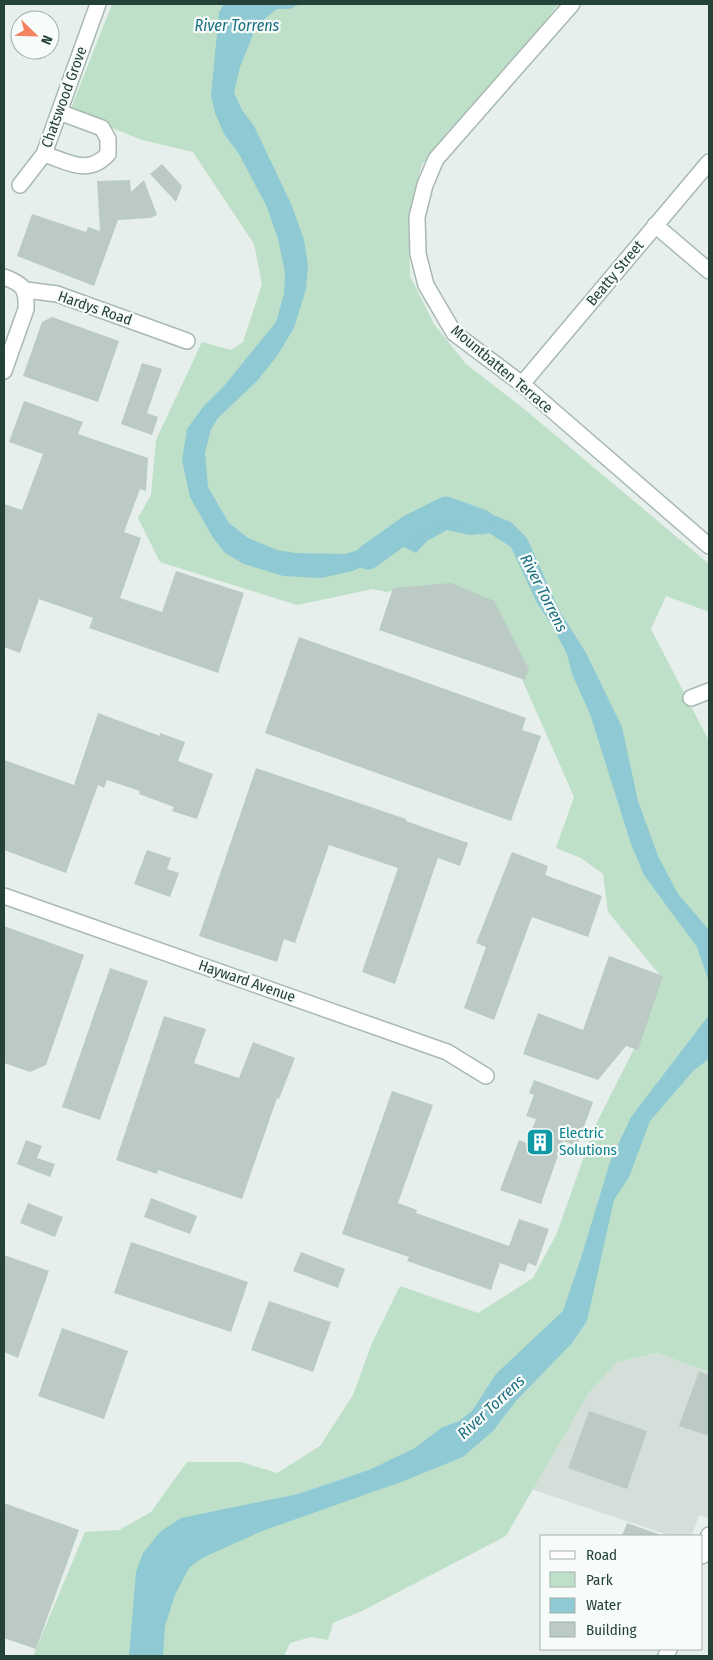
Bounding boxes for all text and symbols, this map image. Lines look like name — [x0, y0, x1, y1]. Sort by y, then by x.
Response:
north arrow — [10, 10, 60, 60]
water label: River Torrens — [195, 16, 280, 35]
text: N — [37, 33, 56, 47]
street label: Chatswood Grove — [37, 44, 91, 150]
street label: Beatty Street — [582, 237, 648, 309]
street label: Hardys Road — [56, 287, 134, 329]
street label: Mountbatten Terrace — [447, 321, 557, 417]
water label: River Torrens — [516, 551, 572, 635]
street label: Hayward Avenue — [196, 956, 298, 1006]
place label: Electric Solutions — [559, 1124, 617, 1159]
building icon: Electric Solutions — [525, 1127, 555, 1157]
water label: River Torrens — [454, 1371, 529, 1443]
legend — [540, 1535, 703, 1650]
text: Road — [586, 1546, 617, 1564]
text: Park — [586, 1571, 613, 1589]
text: Water — [586, 1596, 622, 1614]
text: Building — [586, 1621, 637, 1639]

